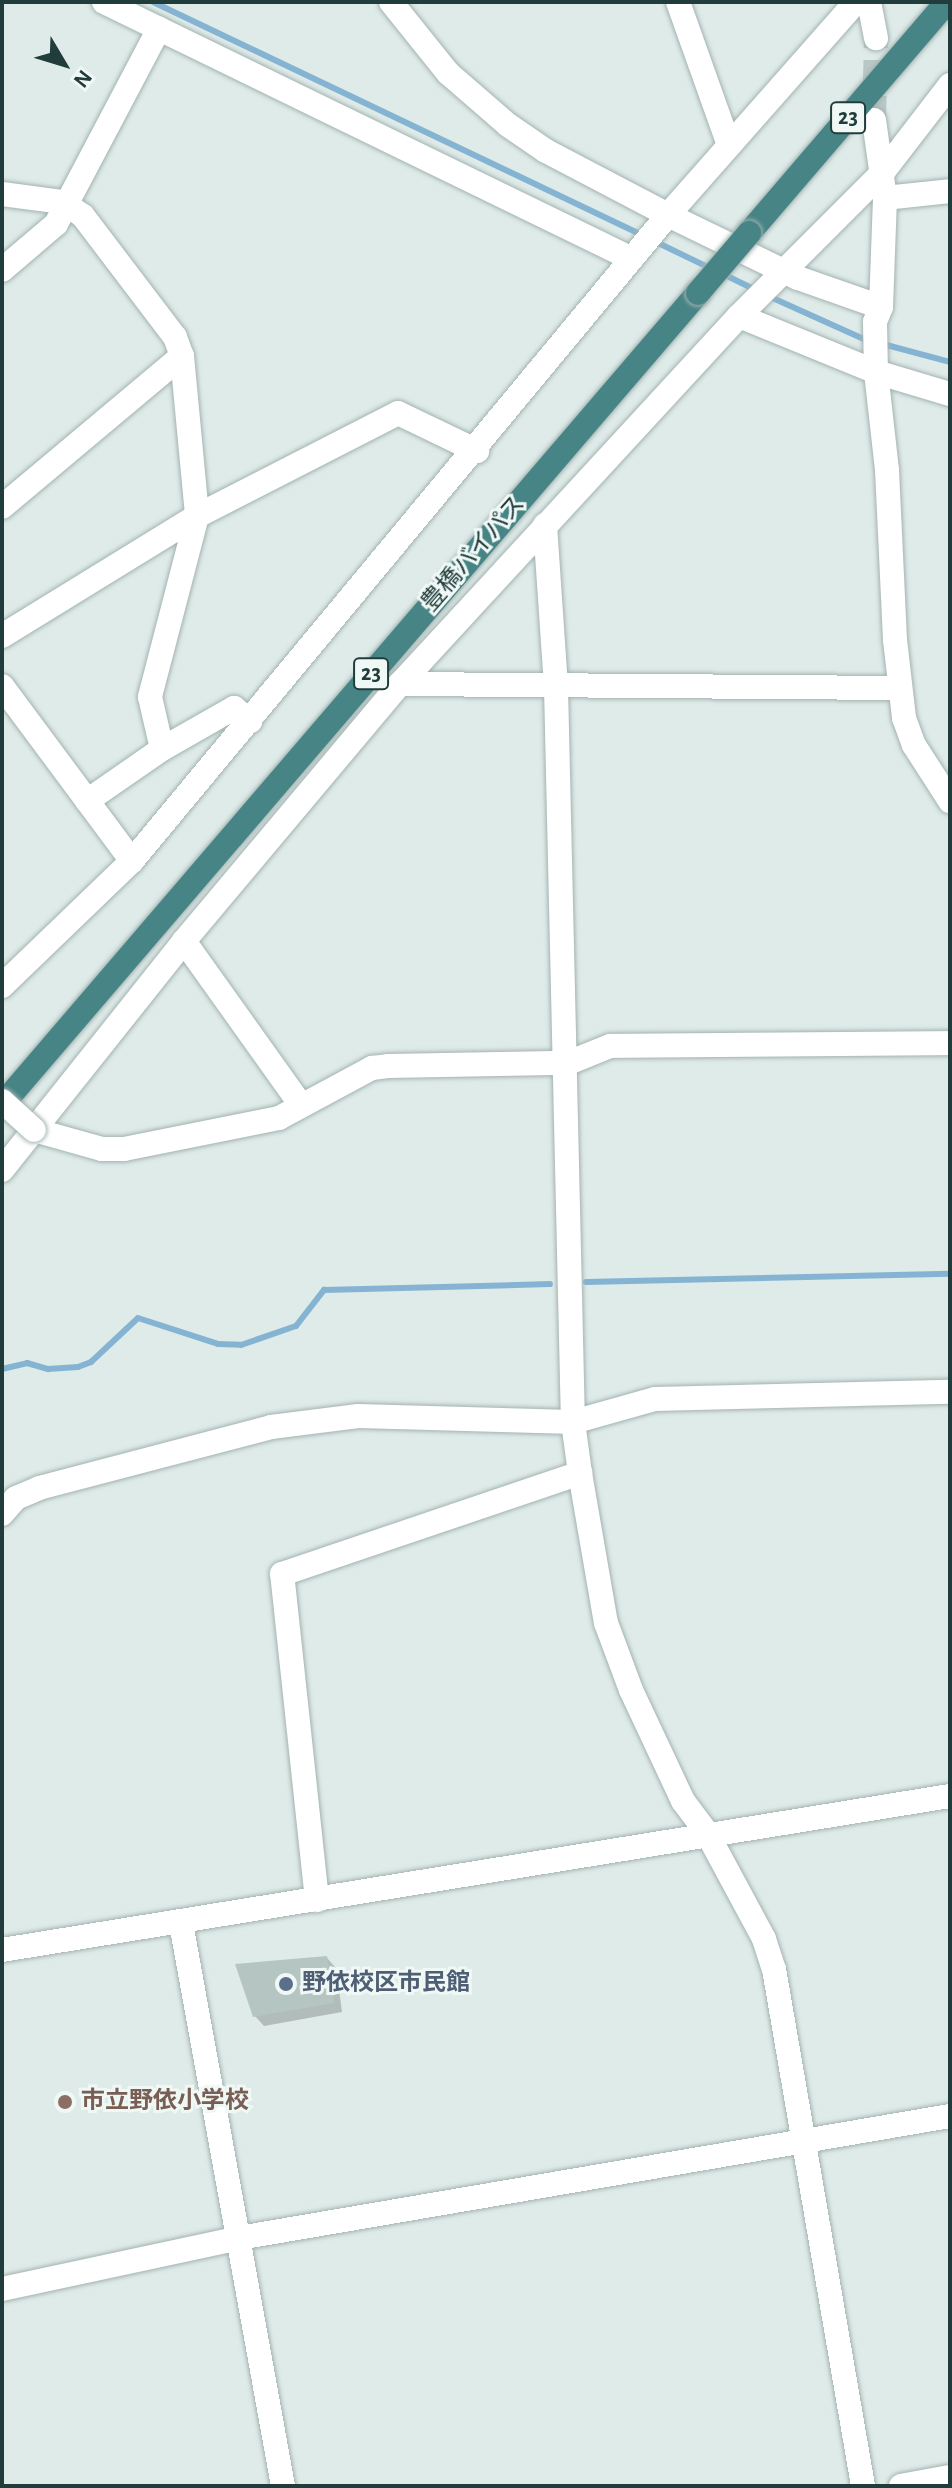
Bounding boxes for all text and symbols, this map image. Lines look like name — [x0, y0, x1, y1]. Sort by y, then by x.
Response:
north arrow — [24, 24, 104, 104]
text: N — [70, 66, 96, 92]
road number: 23 — [830, 100, 866, 136]
street label: 豊橋バイパス — [416, 490, 532, 618]
road number: 23 — [353, 656, 389, 692]
place label: 野依校区市民館 — [302, 1970, 470, 1998]
marker: 野依校区市民館 — [277, 1975, 295, 1993]
place label: 市立野依小学校 — [81, 2088, 249, 2116]
marker: 市立野依小学校 — [56, 2093, 74, 2111]

